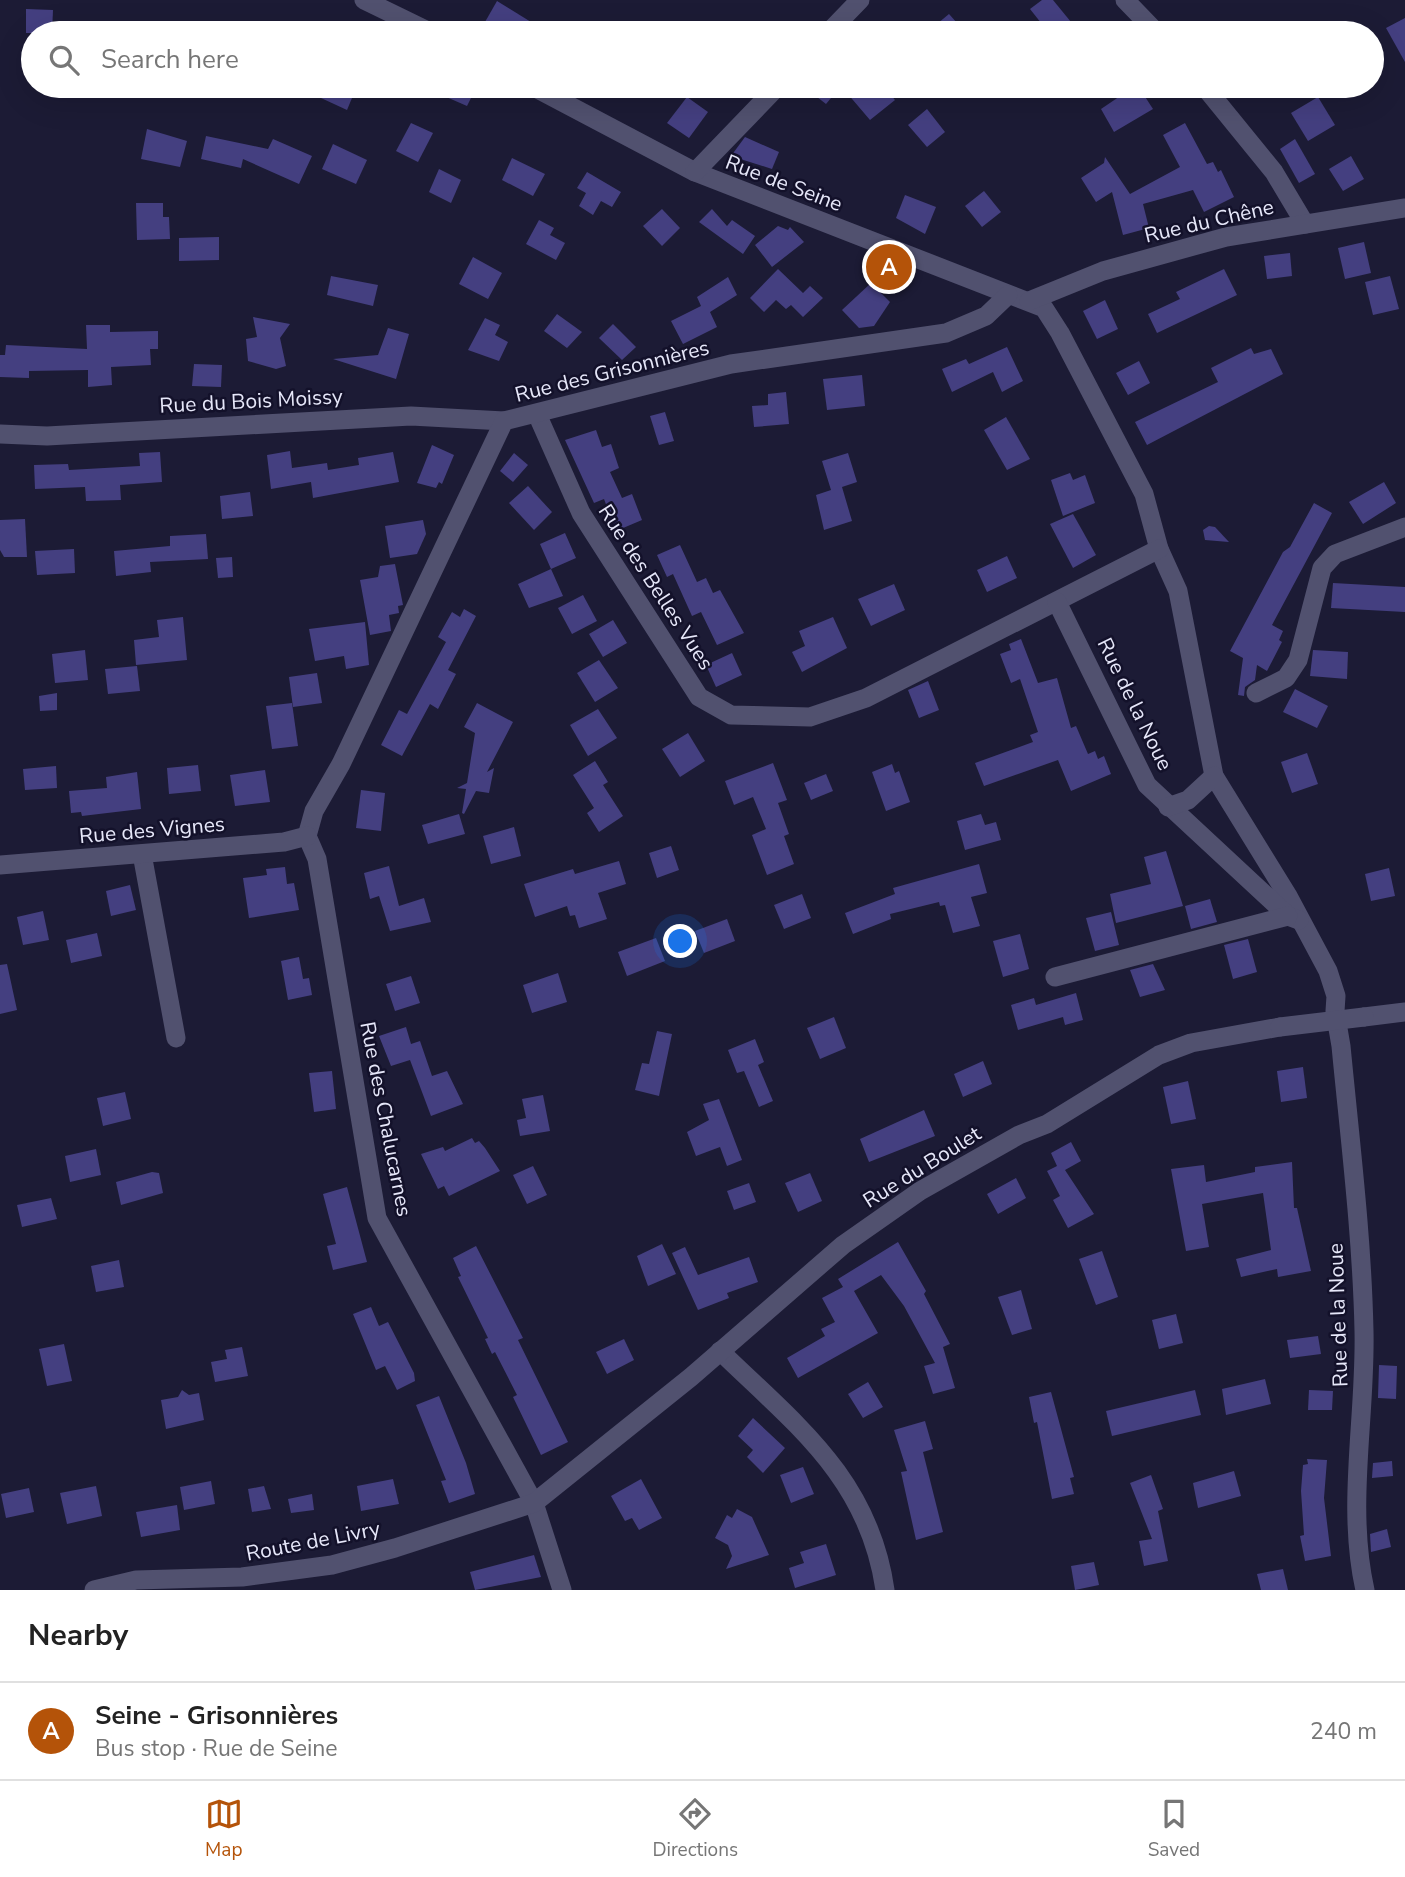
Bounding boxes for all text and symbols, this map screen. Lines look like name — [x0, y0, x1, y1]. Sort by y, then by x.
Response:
search box — [21, 21, 1384, 98]
icon: search — [45, 41, 83, 79]
text: Search here — [101, 42, 239, 77]
street label: Rue de Seine — [721, 148, 847, 218]
street label: Rue du Chêne — [1141, 192, 1277, 250]
pin: A — [866, 241, 912, 293]
street label: Rue des Grisonnières — [512, 333, 712, 409]
street label: Rue du Bois Moissy — [159, 382, 343, 420]
street label: Rue des Belles Vues — [592, 499, 720, 675]
street label: Rue de la Noue — [1091, 633, 1179, 775]
street label: Rue des Vignes — [78, 810, 226, 850]
your location — [663, 924, 697, 958]
street label: Rue des Chalucarnes — [353, 1019, 419, 1219]
street label: Rue du Boulet — [858, 1119, 987, 1214]
street label: Rue de la Noue — [1321, 1242, 1355, 1388]
street label: Route de Livry — [244, 1514, 383, 1568]
text: Nearby — [28, 1615, 128, 1656]
text: Seine - Grisonnières — [95, 1698, 338, 1733]
text: A — [42, 1716, 60, 1747]
text: 240 m — [1310, 1716, 1377, 1747]
text: Bus stop · Rue de Seine — [95, 1733, 338, 1764]
tab: Map — [205, 1795, 243, 1863]
tab: Directions — [652, 1795, 738, 1863]
tab: Saved — [1148, 1795, 1200, 1863]

